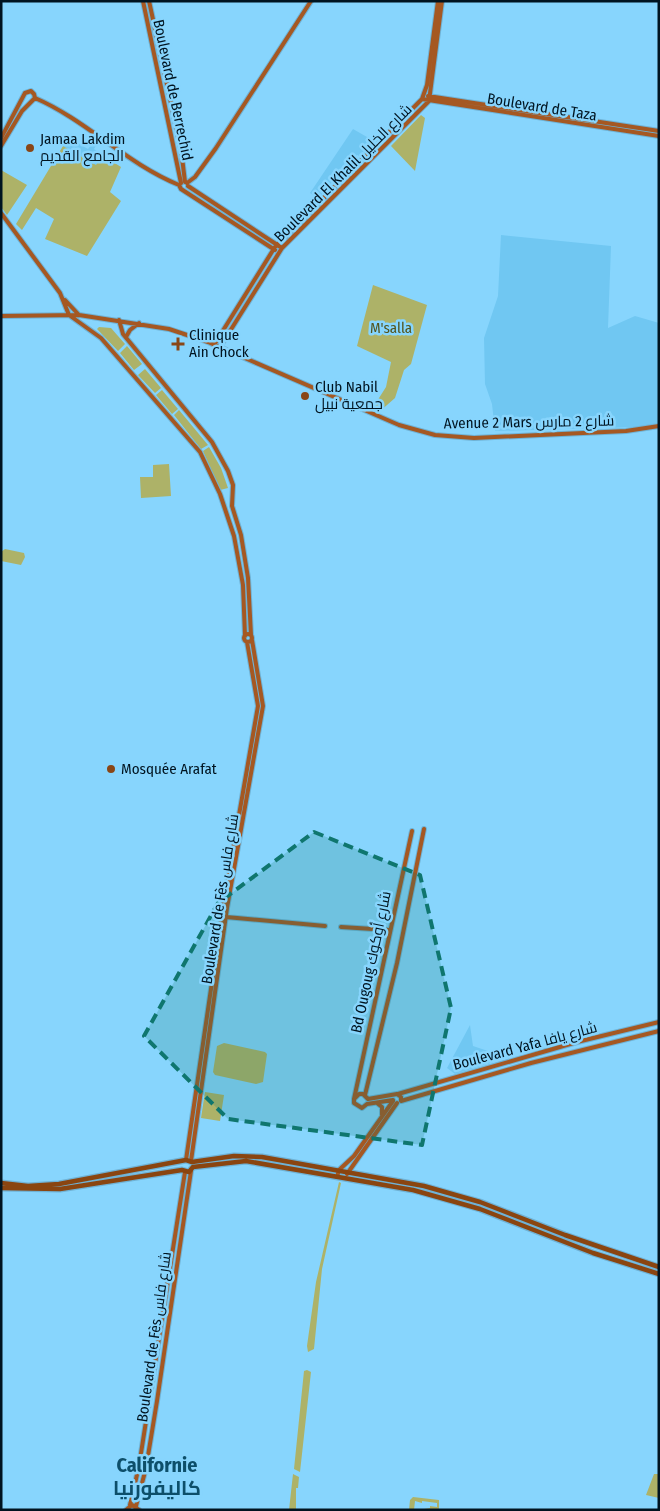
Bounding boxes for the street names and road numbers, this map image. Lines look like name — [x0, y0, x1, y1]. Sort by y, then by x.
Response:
street label: Boulevard de Berrechid — [149, 18, 197, 162]
street label: Boulevard de Taza — [486, 89, 598, 125]
street label: Boulevard El Khalil شارع الخليل — [270, 100, 417, 247]
street label: Avenue 2 Mars شارع 2 مارس — [444, 412, 614, 434]
street label: Boulevard de Fès شارع فاس — [198, 813, 244, 986]
street label: Bd Ougoug شارع أوكوك — [346, 889, 397, 1035]
street label: Boulevard Yafa شارع يافا — [451, 1018, 600, 1076]
street label: Boulevard de Fès شارع فاس — [133, 1251, 177, 1424]

